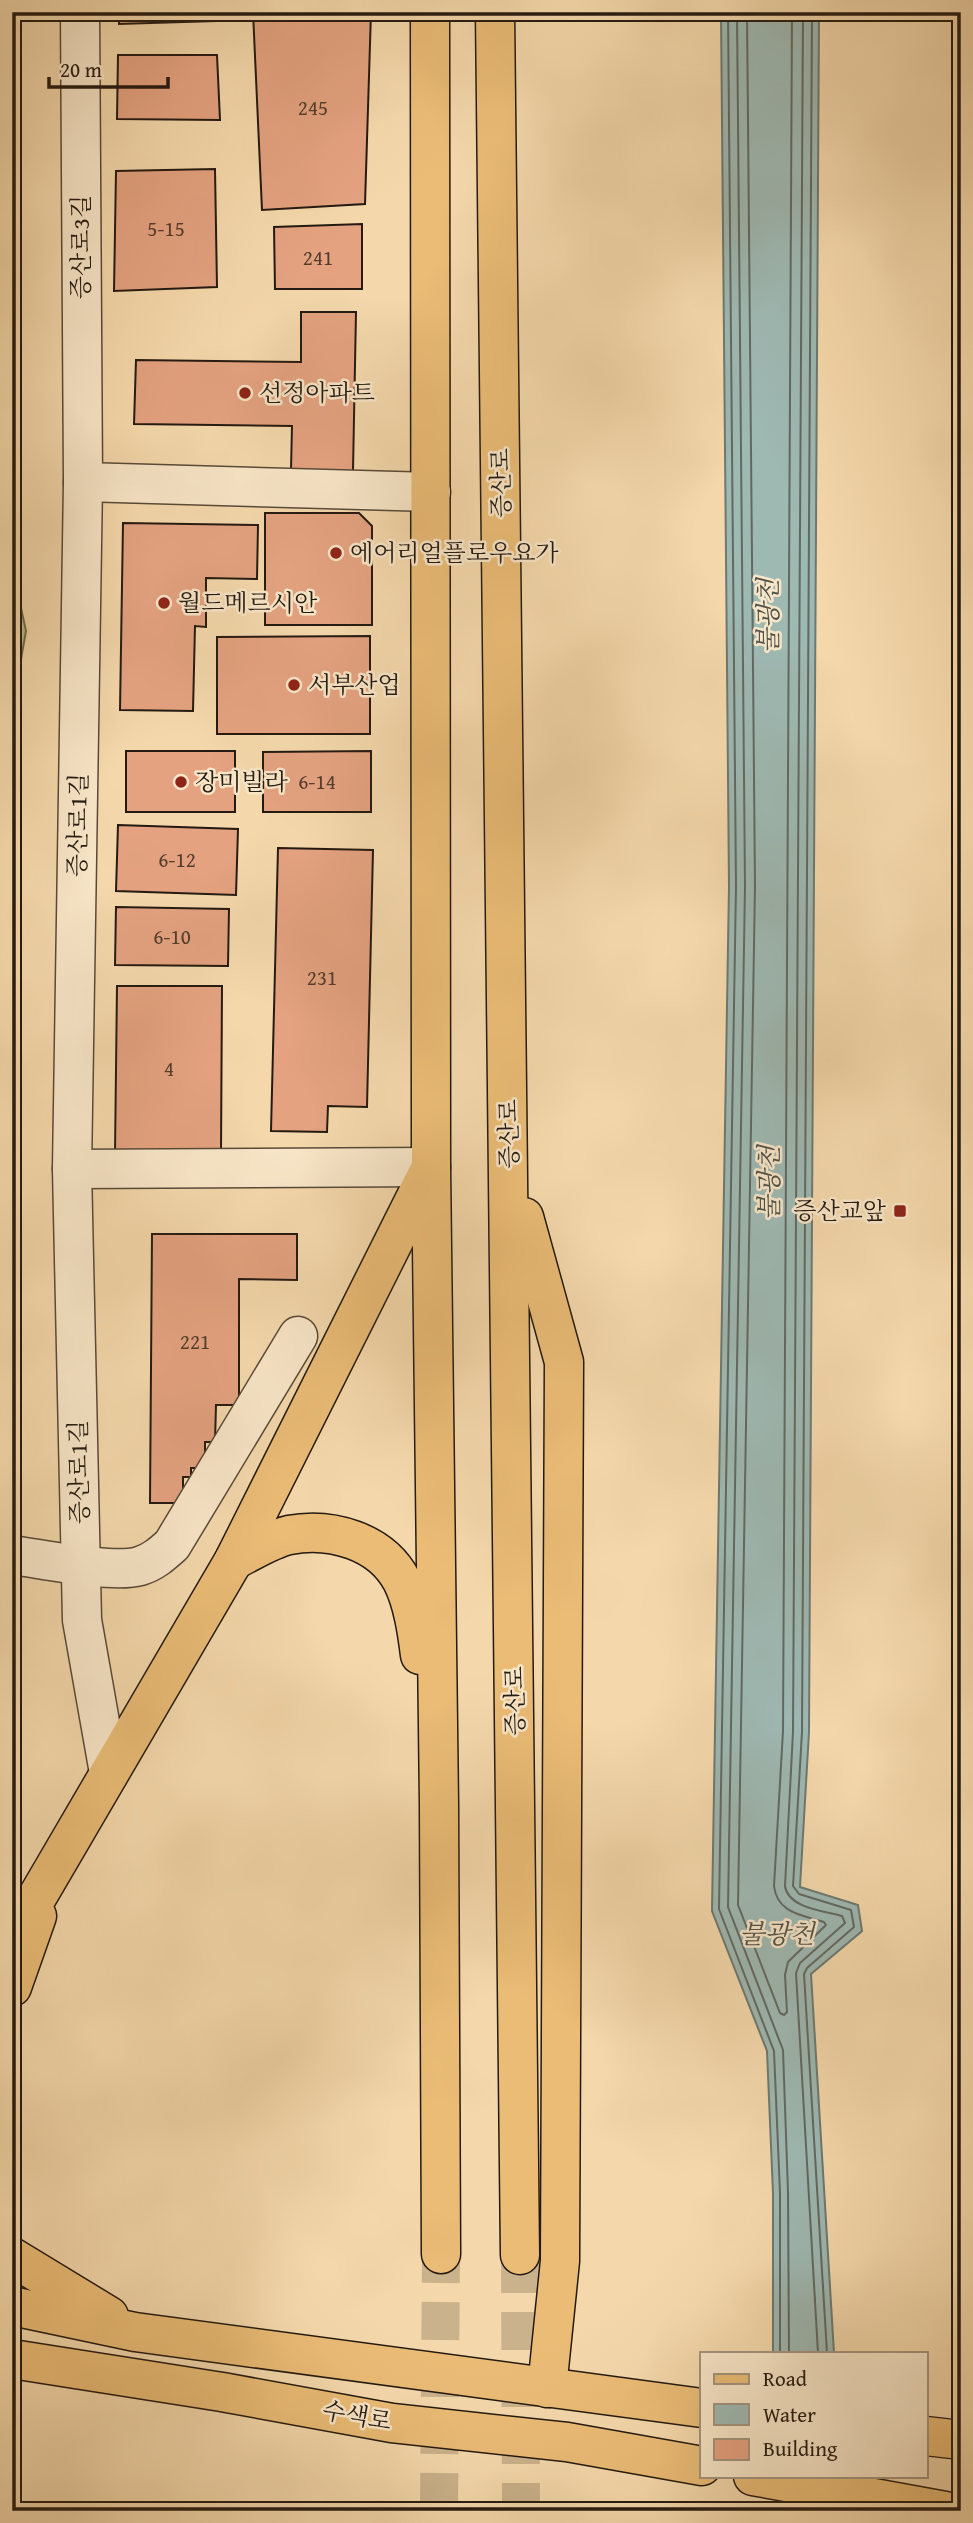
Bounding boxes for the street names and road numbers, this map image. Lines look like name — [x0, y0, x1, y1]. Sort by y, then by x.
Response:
street label: 증산로3길 — [63, 195, 98, 299]
street label: 증산로 — [482, 448, 519, 518]
street label: 증산로1길 — [59, 773, 96, 877]
street label: 증산로 — [490, 1099, 527, 1169]
street label: 증산로1길 — [60, 1420, 97, 1524]
street label: 증산로 — [496, 1666, 533, 1736]
street label: 수색로 — [320, 2392, 394, 2439]

